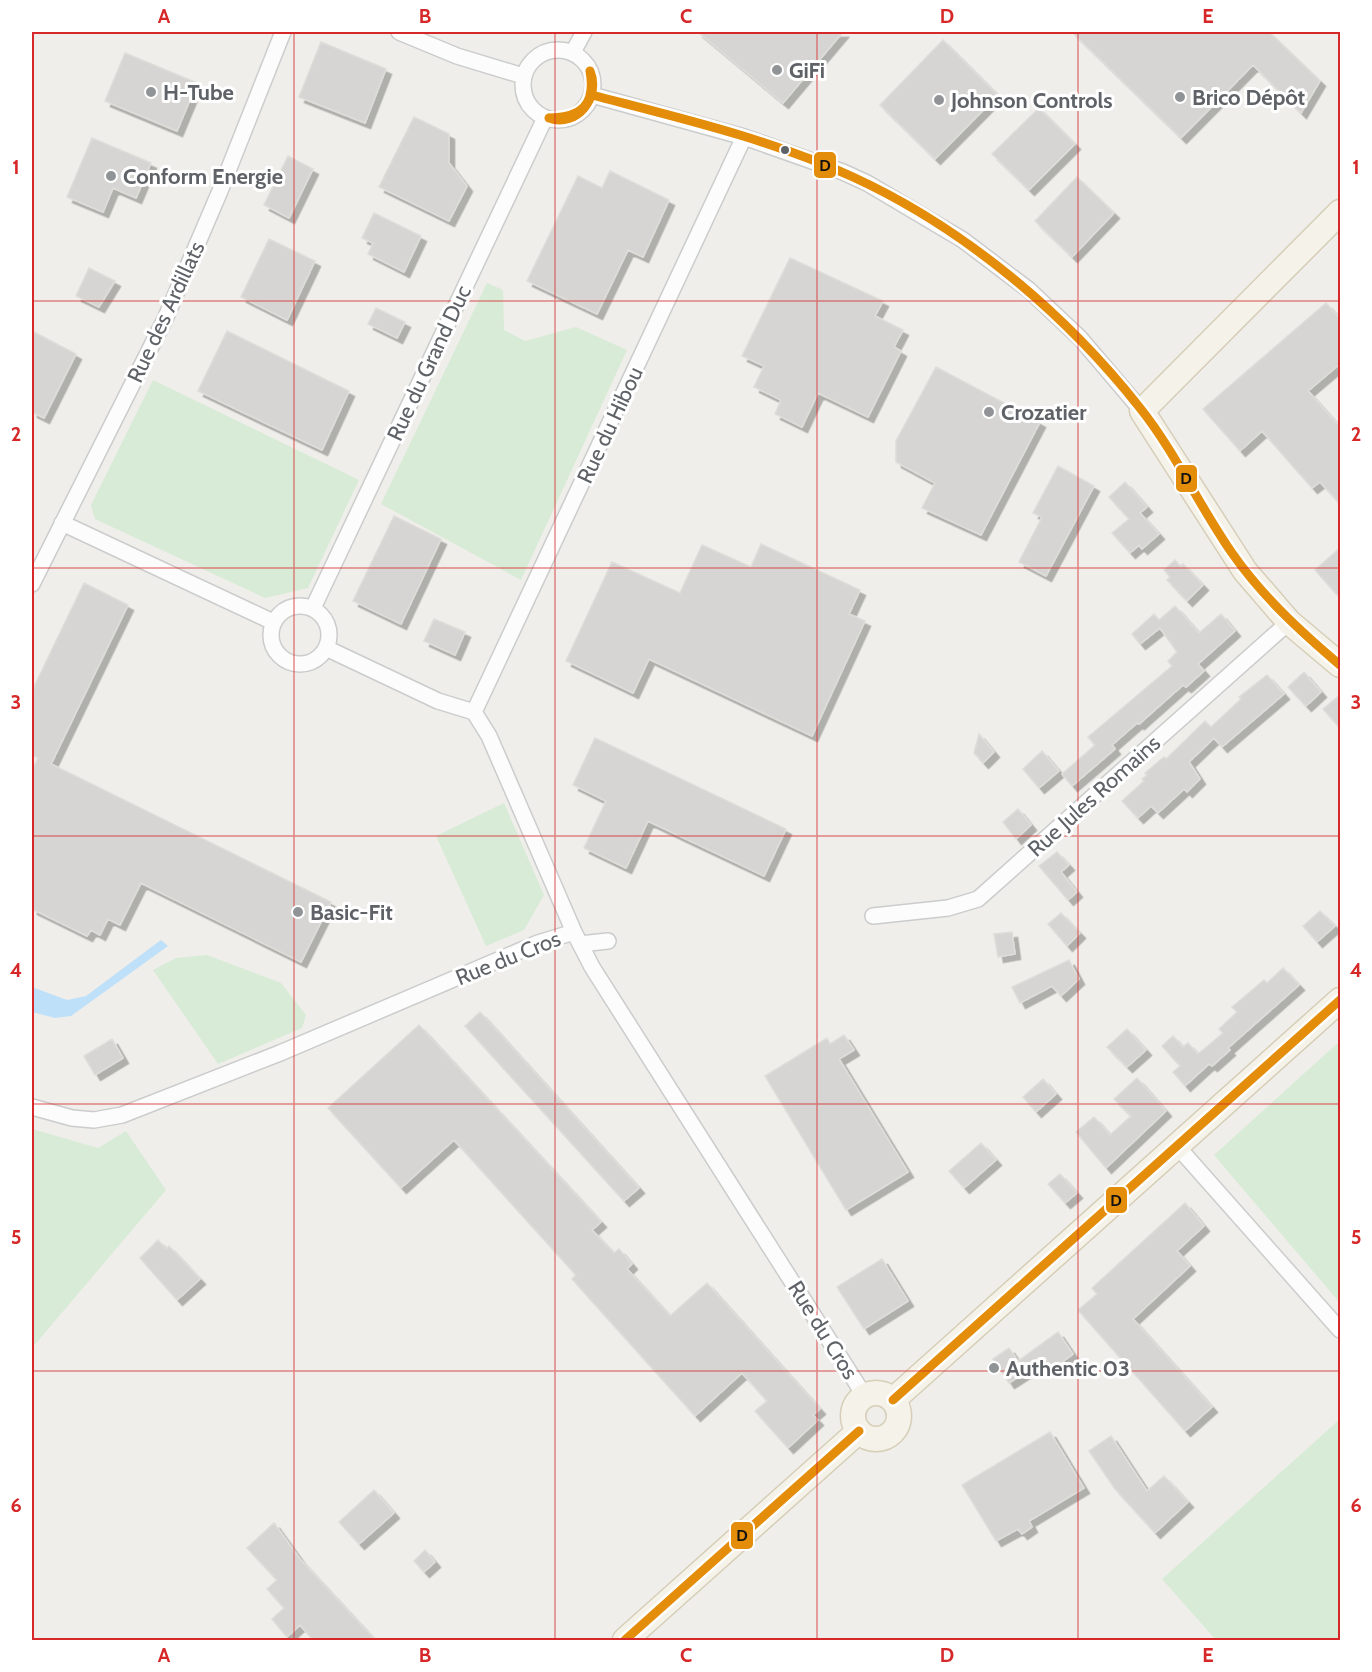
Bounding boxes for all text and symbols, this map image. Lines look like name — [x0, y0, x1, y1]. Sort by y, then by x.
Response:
text: A — [158, 4, 171, 28]
text: B — [419, 4, 431, 28]
text: C — [680, 4, 692, 28]
text: D — [940, 4, 954, 28]
text: E — [1202, 4, 1214, 28]
place label: GiFi — [789, 57, 825, 84]
marker: GiFi — [770, 63, 784, 77]
place label: H-Tube — [163, 79, 234, 106]
place label: Brico Dépôt — [1192, 84, 1306, 111]
marker: H-Tube — [144, 85, 158, 99]
place label: Johnson Controls — [950, 87, 1113, 114]
marker: Brico Dépôt — [1173, 90, 1187, 104]
marker: Johnson Controls — [932, 93, 946, 107]
unlabelled marker — [779, 144, 791, 156]
line badge: D — [813, 151, 837, 179]
text: 1 — [12, 155, 20, 179]
text: 1 — [1352, 155, 1360, 179]
text: D — [819, 156, 831, 175]
place label: Conform Energie — [123, 163, 283, 190]
marker: Conform Energie — [104, 169, 118, 183]
street label: Rue des Ardillats — [122, 237, 210, 387]
street label: Rue du Grand Duc — [381, 281, 477, 445]
street label: Rue du Hibou — [571, 363, 649, 487]
place label: Crozatier — [1001, 399, 1087, 426]
marker: Crozatier — [982, 405, 996, 419]
text: 2 — [11, 422, 21, 446]
text: 2 — [1351, 422, 1361, 446]
line badge: D — [1175, 464, 1198, 493]
text: D — [1180, 469, 1192, 488]
text: 3 — [11, 690, 21, 714]
text: 3 — [1351, 690, 1361, 714]
street label: Rue Jules Romains — [1022, 729, 1166, 863]
place label: Basic-Fit — [310, 899, 393, 926]
marker: Basic-Fit — [291, 905, 305, 919]
street label: Rue du Cros — [452, 925, 564, 991]
text: 4 — [10, 958, 22, 982]
text: 4 — [1350, 958, 1362, 982]
line badge: D — [1105, 1186, 1128, 1214]
text: D — [1110, 1191, 1122, 1210]
text: 5 — [11, 1225, 21, 1249]
text: 5 — [1351, 1225, 1361, 1249]
street label: Rue du Cros — [782, 1276, 864, 1384]
place label: Authentic 03 — [1006, 1355, 1130, 1382]
marker: Authentic 03 — [987, 1361, 1001, 1375]
text: 6 — [10, 1493, 22, 1517]
text: 6 — [1350, 1493, 1362, 1517]
line badge: D — [730, 1521, 754, 1550]
text: D — [736, 1526, 748, 1545]
text: A — [158, 1643, 171, 1667]
text: B — [419, 1643, 431, 1667]
text: C — [680, 1643, 692, 1667]
text: D — [940, 1643, 954, 1667]
text: E — [1202, 1643, 1214, 1667]

